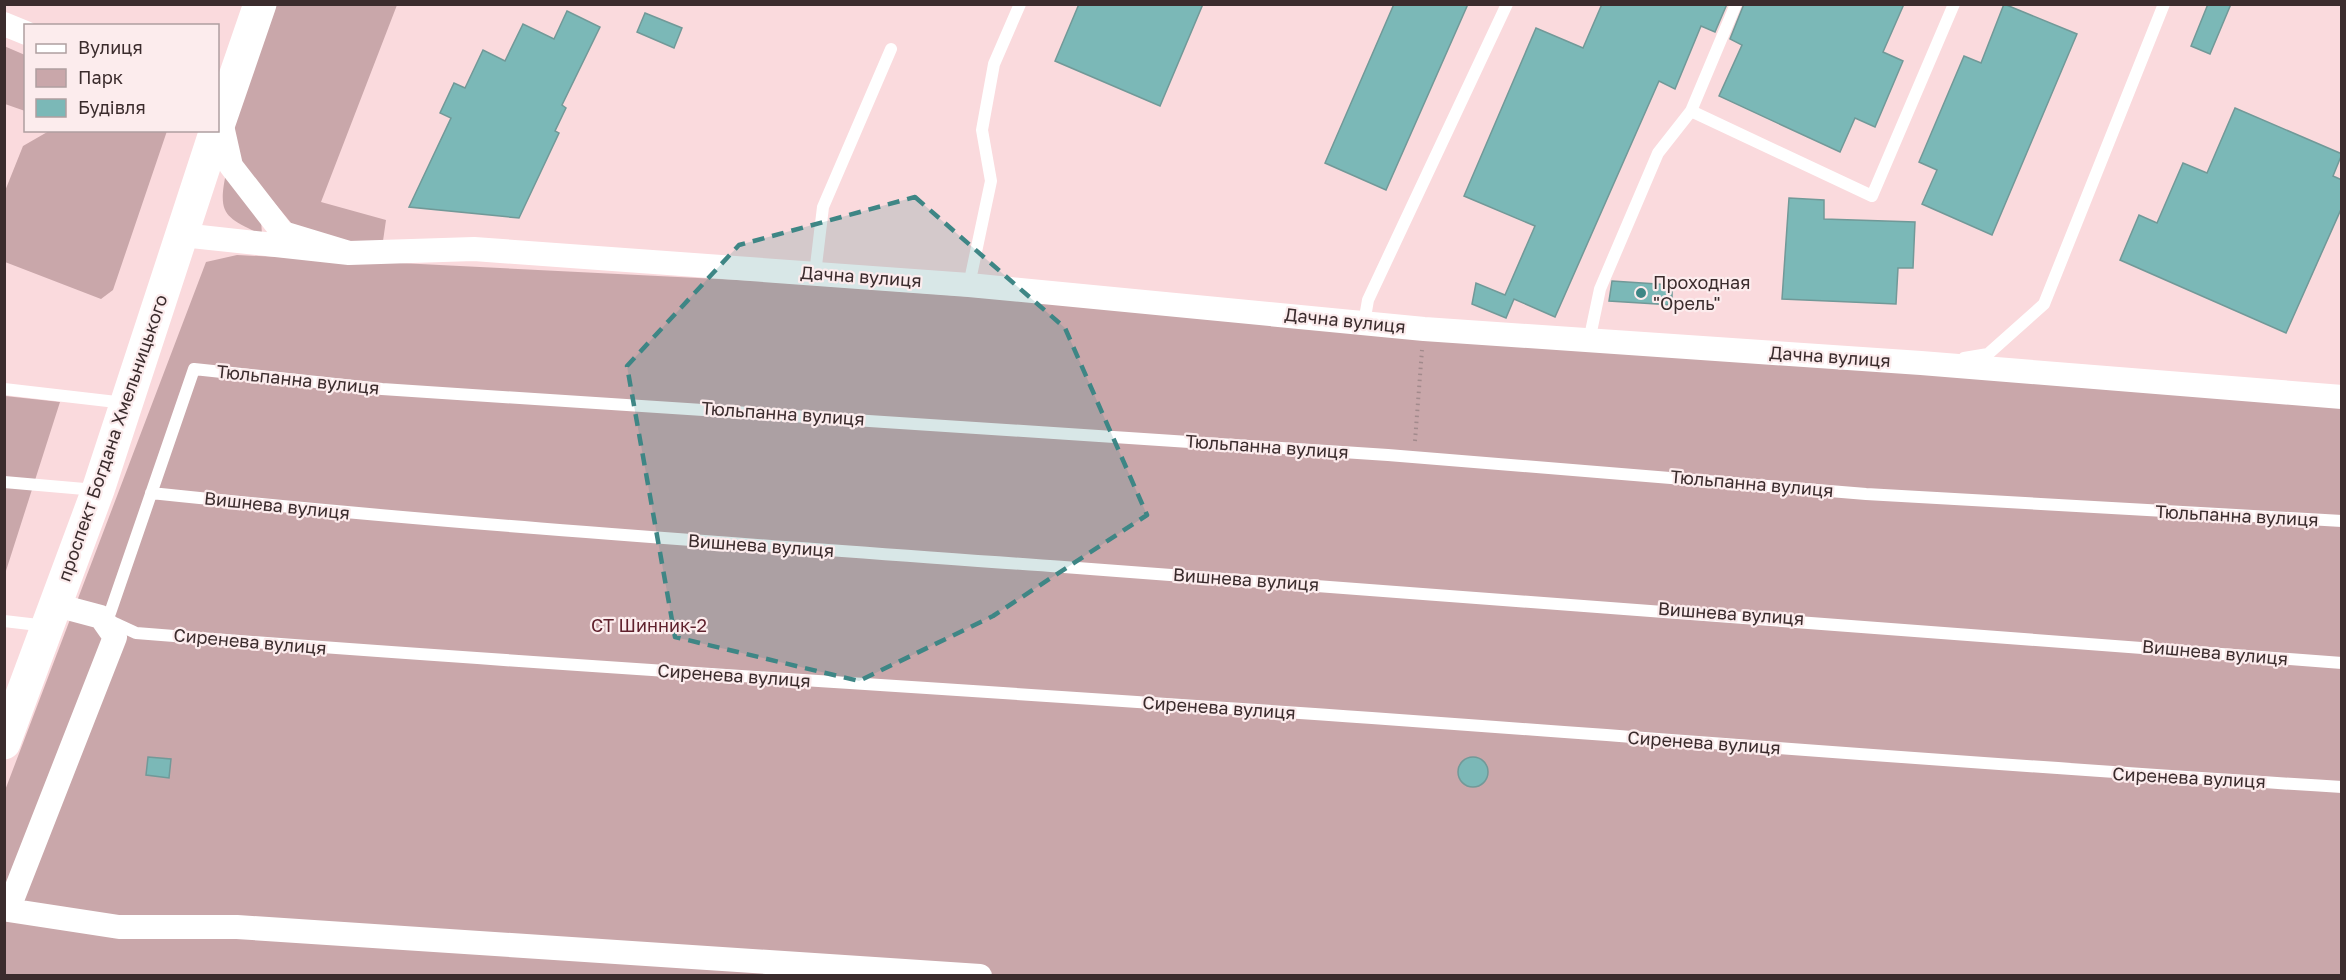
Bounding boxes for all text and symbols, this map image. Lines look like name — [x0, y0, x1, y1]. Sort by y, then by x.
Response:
legend — [24, 24, 219, 132]
text: Вулиця — [78, 36, 143, 58]
text: Парк — [78, 66, 123, 88]
text: Будівля — [78, 96, 146, 118]
street label: Дачна вулиця — [800, 261, 922, 291]
place label: Проходная "Орель" — [1653, 271, 1750, 314]
marker: Проходная "Орель" — [1634, 286, 1648, 300]
street label: проспект Богдана Хмельницького — [53, 291, 172, 584]
street label: Дачна вулиця — [1283, 303, 1407, 337]
street label: Дачна вулиця — [1769, 341, 1891, 371]
street label: Тюльпанна вулиця — [216, 360, 381, 398]
street label: Тюльпанна вулиця — [701, 396, 865, 430]
street label: Тюльпанна вулиця — [1185, 429, 1349, 463]
street label: Тюльпанна вулиця — [1670, 465, 1835, 501]
street label: Вишнева вулиця — [203, 486, 351, 524]
street label: Тюльпанна вулиця — [2155, 500, 2319, 530]
street label: Вишнева вулиця — [687, 529, 835, 561]
street label: Вишнева вулиця — [1172, 563, 1320, 595]
street label: Вишнева вулиця — [1657, 597, 1805, 629]
park label: СТ Шинник-2 — [591, 614, 707, 636]
street label: Сиренева вулиця — [173, 623, 328, 659]
street label: Вишнева вулиця — [2141, 635, 2289, 669]
street label: Сиренева вулиця — [657, 659, 811, 691]
street label: Сиренева вулиця — [1142, 691, 1296, 723]
street label: Сиренева вулиця — [1627, 726, 1781, 758]
street label: Сиренева вулиця — [2112, 762, 2266, 792]

